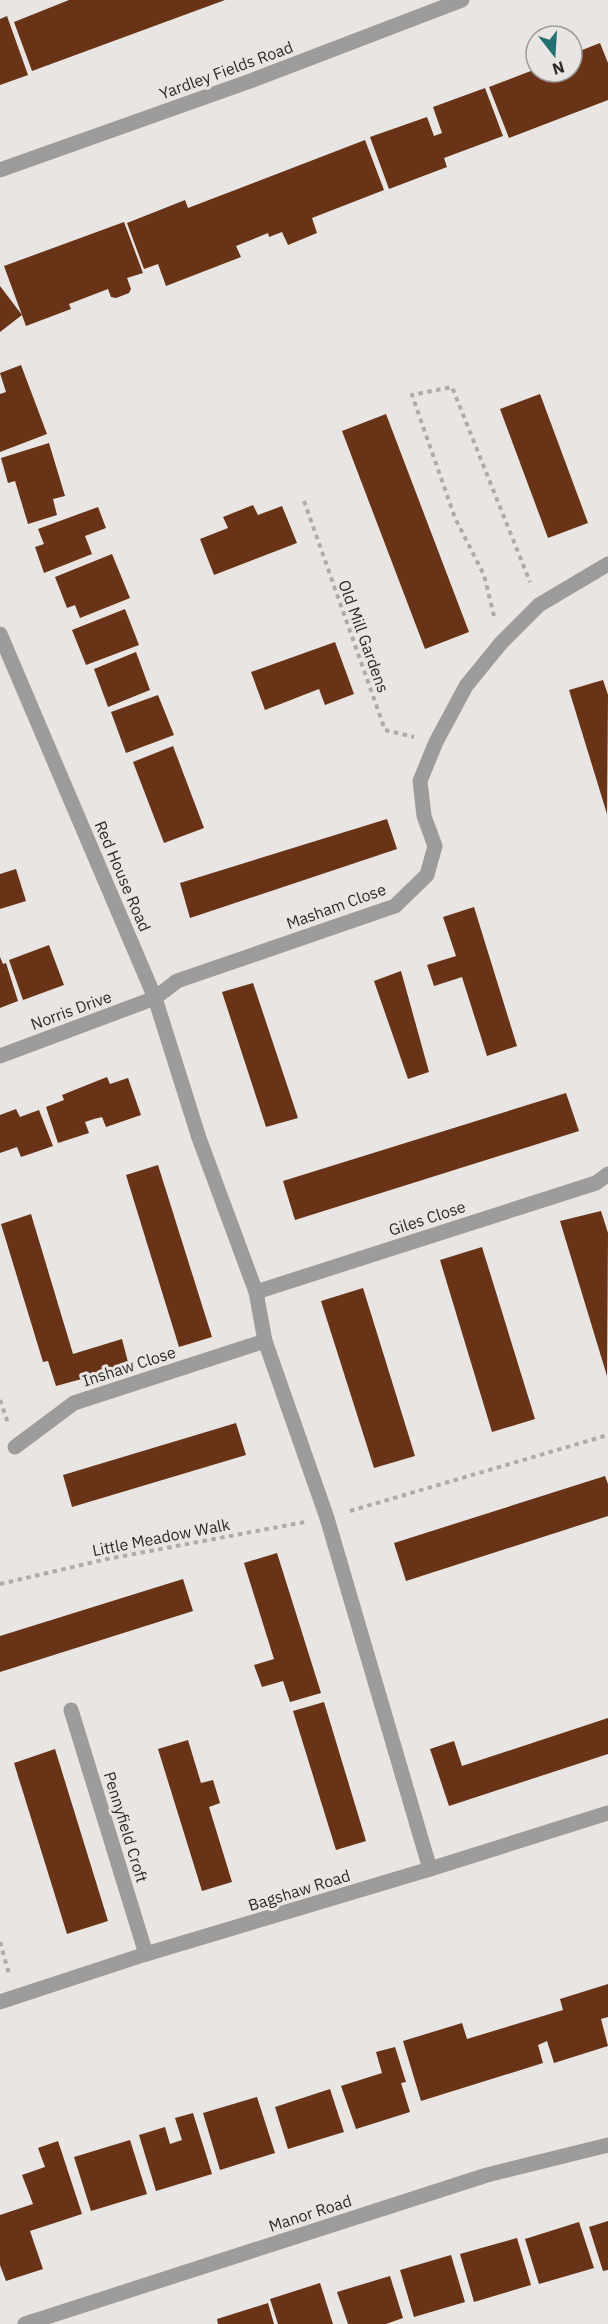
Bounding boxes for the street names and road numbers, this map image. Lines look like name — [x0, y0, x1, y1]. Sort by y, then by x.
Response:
street label: Yardley Fields Road — [156, 37, 296, 103]
street label: Old Mill Gardens — [334, 577, 394, 695]
street label: Red House Road — [91, 818, 155, 934]
street label: Masham Close — [283, 879, 389, 933]
street label: Norris Drive — [28, 986, 114, 1034]
street label: Giles Close — [386, 1196, 468, 1240]
street label: Inshaw Close — [80, 1341, 178, 1390]
street label: Little Meadow Walk — [90, 1514, 232, 1560]
street label: Pennyfield Croft — [100, 1769, 152, 1885]
street label: Bagshaw Road — [246, 1865, 352, 1915]
street label: Manor Road — [266, 2190, 354, 2236]

